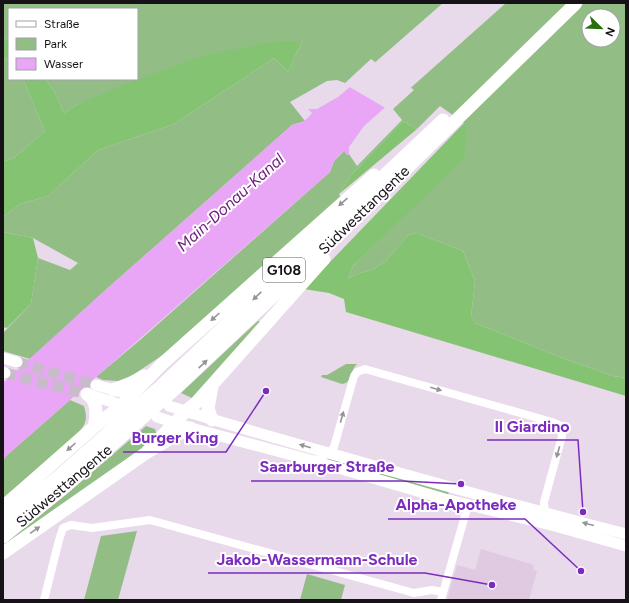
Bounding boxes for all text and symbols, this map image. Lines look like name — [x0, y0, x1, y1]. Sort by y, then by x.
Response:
legend — [8, 8, 138, 80]
north arrow — [581, 8, 621, 48]
text: Straße — [44, 17, 80, 31]
text: N — [602, 25, 617, 38]
text: Park — [44, 37, 67, 51]
text: Wasser — [44, 57, 83, 71]
water label: Main-Donau-Kanal — [173, 149, 288, 255]
street label: Südwesttangente — [315, 162, 413, 258]
one-way arrow — [338, 198, 348, 207]
road number: G108 — [263, 258, 305, 282]
one-way arrow — [252, 291, 262, 301]
one-way arrow — [210, 312, 220, 322]
one-way arrow — [198, 359, 208, 369]
one-way arrow — [430, 386, 442, 392]
one-way arrow — [339, 411, 345, 423]
callout: Il Giardino — [487, 412, 578, 440]
text: Il Giardino — [494, 417, 570, 436]
callout: Burger King — [123, 424, 226, 452]
text: Burger King — [132, 428, 218, 447]
street label: Südwesttangente — [12, 441, 116, 531]
one-way arrow — [66, 442, 77, 451]
one-way arrow — [299, 443, 311, 449]
one-way arrow — [554, 446, 560, 459]
callout: Saarburger Straße — [251, 453, 402, 481]
text: Saarburger Straße — [260, 457, 395, 476]
callout: Alpha-Apotheke — [388, 491, 525, 519]
text: Alpha-Apotheke — [396, 495, 517, 514]
one-way arrow — [582, 521, 594, 527]
one-way arrow — [30, 526, 40, 534]
callout: Jakob-Wassermann-Schule — [208, 545, 425, 573]
text: Jakob-Wassermann-Schule — [217, 550, 418, 569]

